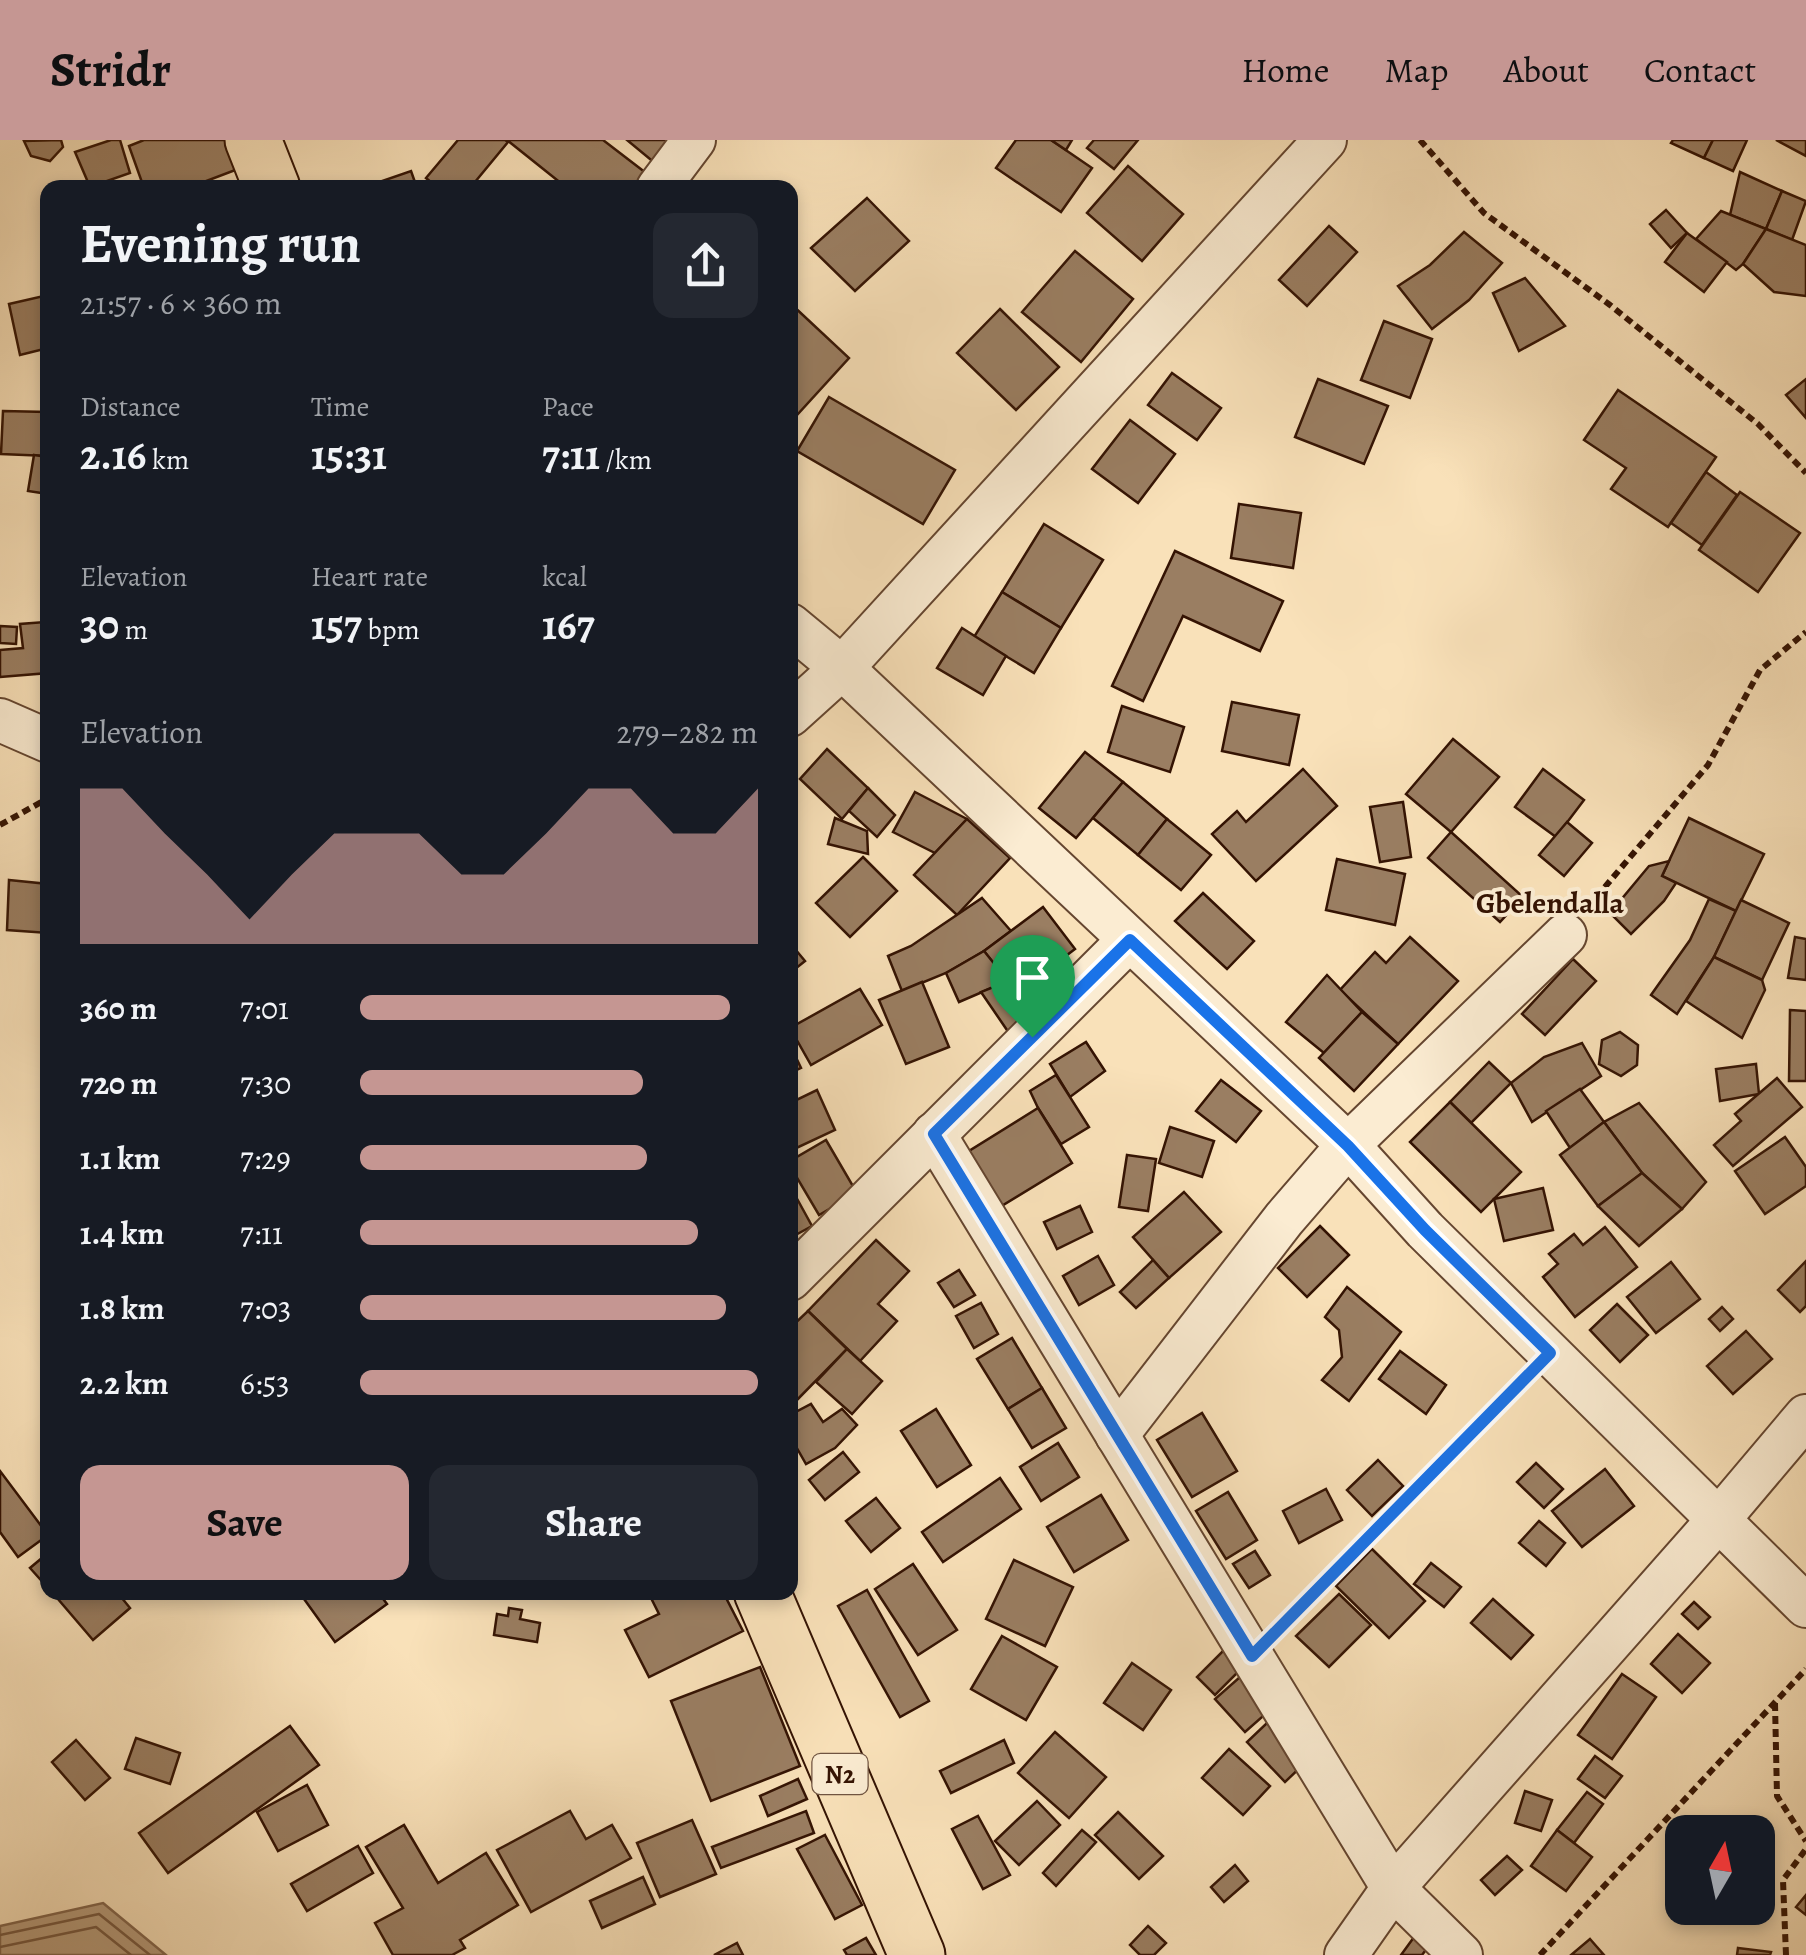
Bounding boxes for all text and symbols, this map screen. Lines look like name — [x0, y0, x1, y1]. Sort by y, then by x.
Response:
text: Stridr — [50, 37, 171, 103]
text: Home — [1241, 46, 1329, 94]
text: Map — [1384, 46, 1448, 94]
text: About — [1503, 46, 1589, 94]
text: Contact — [1644, 46, 1756, 94]
text: Evening run — [80, 206, 361, 281]
button: share — [653, 213, 758, 318]
text: 21:57 · 6 × 360 m — [80, 281, 282, 325]
text: Distance — [80, 388, 180, 426]
text: Time — [311, 388, 369, 426]
text: Pace — [542, 388, 594, 426]
text: 2.16 — [80, 426, 147, 483]
text: 15:31 — [311, 426, 387, 483]
text: 7:11 — [542, 426, 600, 483]
text: km — [147, 441, 189, 479]
text: /km — [600, 441, 652, 479]
text: Elevation — [80, 558, 187, 596]
text: Heart rate — [311, 558, 428, 596]
text: kcal — [542, 558, 587, 596]
text: 30 — [80, 596, 119, 653]
text: 157 — [311, 596, 362, 653]
text: 167 — [542, 596, 595, 653]
text: m — [119, 611, 148, 649]
text: bpm — [362, 611, 420, 649]
text: Elevation — [80, 710, 203, 754]
text: 279–282 m — [616, 710, 758, 754]
district label: Gbelendalla — [1476, 883, 1624, 923]
pin — [990, 935, 1075, 1038]
icon: arrive — [1005, 950, 1060, 1005]
text: 360 m — [80, 986, 157, 1030]
text: 7:01 — [240, 986, 289, 1030]
text: 720 m — [80, 1061, 158, 1105]
text: 7:30 — [240, 1061, 291, 1105]
text: 1.1 km — [80, 1136, 161, 1180]
text: 7:29 — [240, 1136, 291, 1180]
text: 1.4 km — [80, 1211, 164, 1255]
text: 7:11 — [240, 1211, 283, 1255]
text: 1.8 km — [80, 1286, 165, 1330]
text: 7:03 — [240, 1286, 291, 1330]
text: 2.2 km — [80, 1361, 169, 1405]
text: 6:53 — [240, 1361, 289, 1405]
button: Save — [80, 1465, 409, 1580]
button: Share — [429, 1465, 758, 1580]
road number: N2 — [812, 1754, 868, 1794]
north arrow — [1665, 1815, 1775, 1925]
map controls — [1665, 1815, 1775, 1925]

